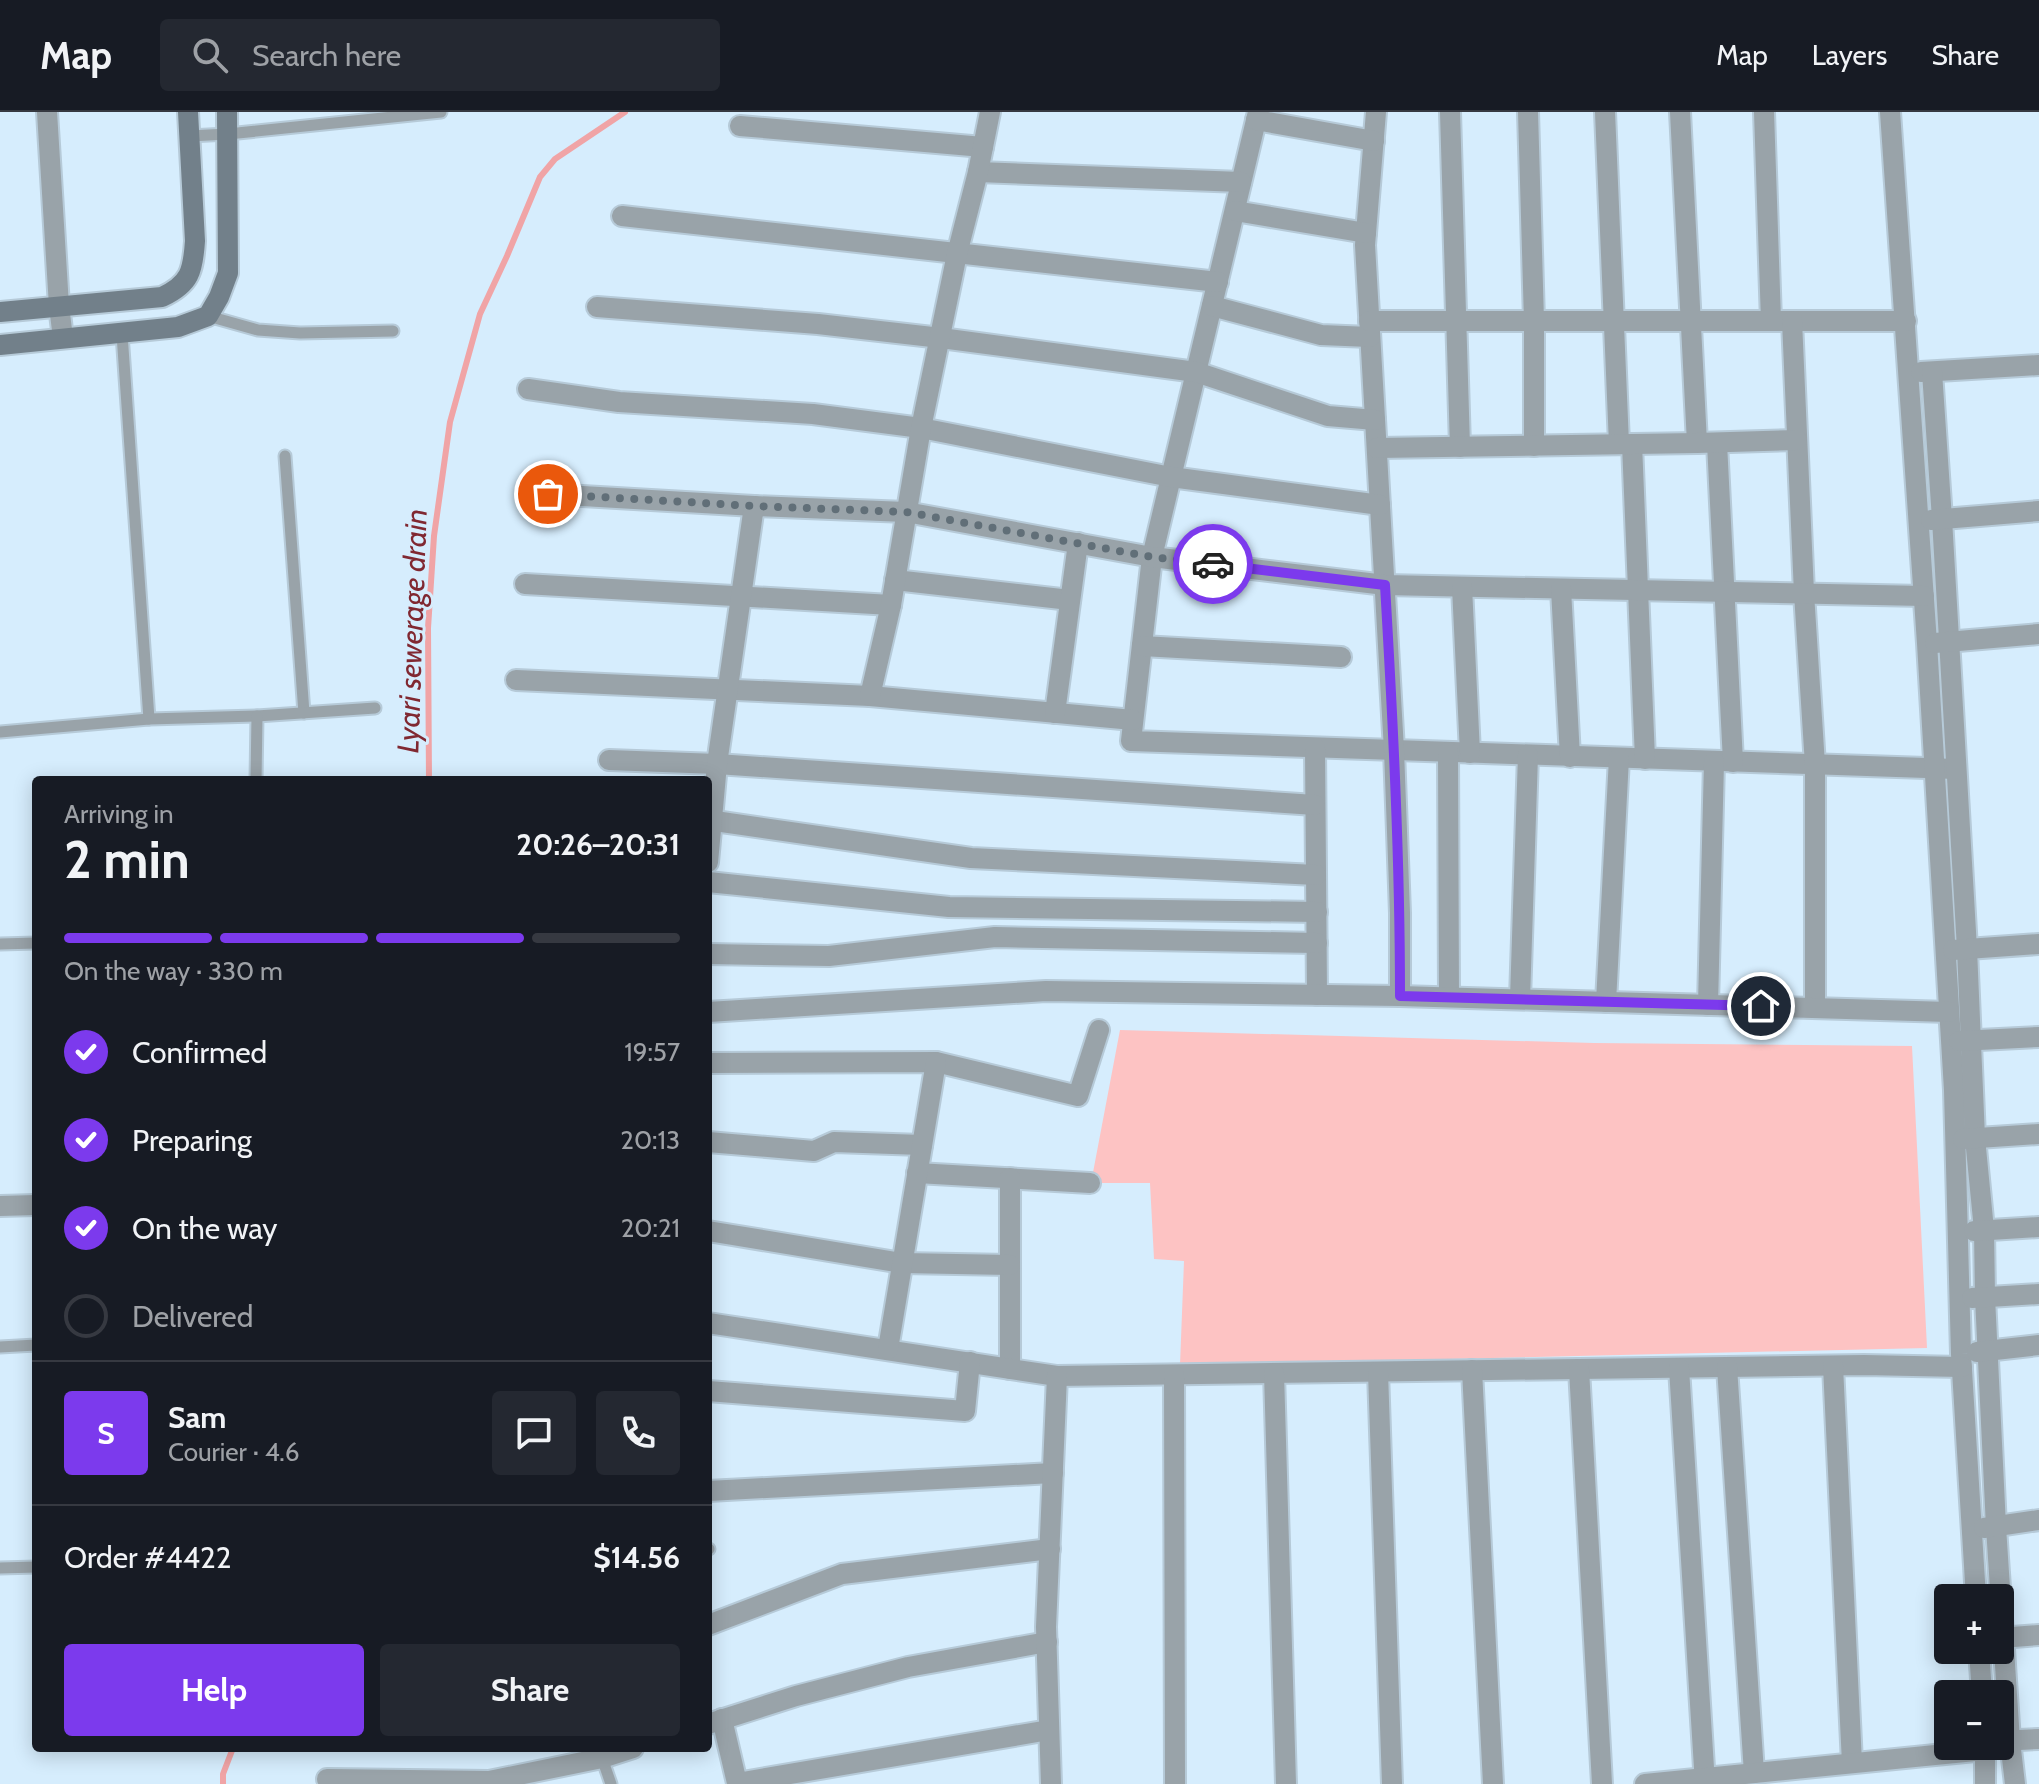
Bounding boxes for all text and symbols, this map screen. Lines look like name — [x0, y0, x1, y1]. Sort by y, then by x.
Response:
search box — [160, 19, 720, 91]
text: Map — [40, 32, 112, 79]
icon: search — [188, 33, 232, 77]
text: Search here — [252, 37, 401, 74]
text: Map — [1716, 38, 1768, 72]
text: Layers — [1812, 38, 1887, 72]
text: Share — [1931, 38, 1999, 72]
pin — [514, 460, 582, 528]
icon: bag — [526, 472, 570, 516]
water label: Lyari sewerage drain — [389, 508, 435, 754]
courier — [1173, 524, 1253, 604]
icon: car — [1191, 542, 1235, 586]
text: Arriving in — [64, 798, 174, 830]
text: 20:26–20:31 — [516, 826, 680, 863]
text: 2 min — [64, 828, 190, 891]
text: On the way · 330 m — [64, 955, 283, 987]
pin — [1727, 972, 1795, 1040]
icon: home — [1739, 984, 1783, 1028]
icon: check — [64, 1030, 108, 1074]
text: Confirmed — [132, 1034, 267, 1071]
text: 19:57 — [624, 1036, 680, 1068]
icon: check — [64, 1118, 108, 1162]
text: Preparing — [132, 1122, 252, 1159]
text: 20:13 — [620, 1124, 680, 1156]
icon: check — [64, 1206, 108, 1250]
text: On the way — [132, 1210, 277, 1247]
text: 20:21 — [621, 1212, 680, 1244]
text: Delivered — [132, 1298, 253, 1335]
button: chat — [492, 1391, 576, 1475]
button: phone — [596, 1391, 680, 1475]
text: Sam — [168, 1399, 226, 1436]
text: S — [97, 1415, 115, 1452]
text: Courier · 4.6 — [168, 1436, 300, 1468]
text: Order #4422 — [64, 1539, 231, 1576]
text: $14.56 — [593, 1539, 680, 1576]
map controls — [1934, 1584, 2014, 1760]
button: + — [1934, 1584, 2014, 1664]
button: Help — [64, 1644, 364, 1736]
button: Share — [380, 1644, 680, 1736]
button: − — [1934, 1680, 2014, 1760]

